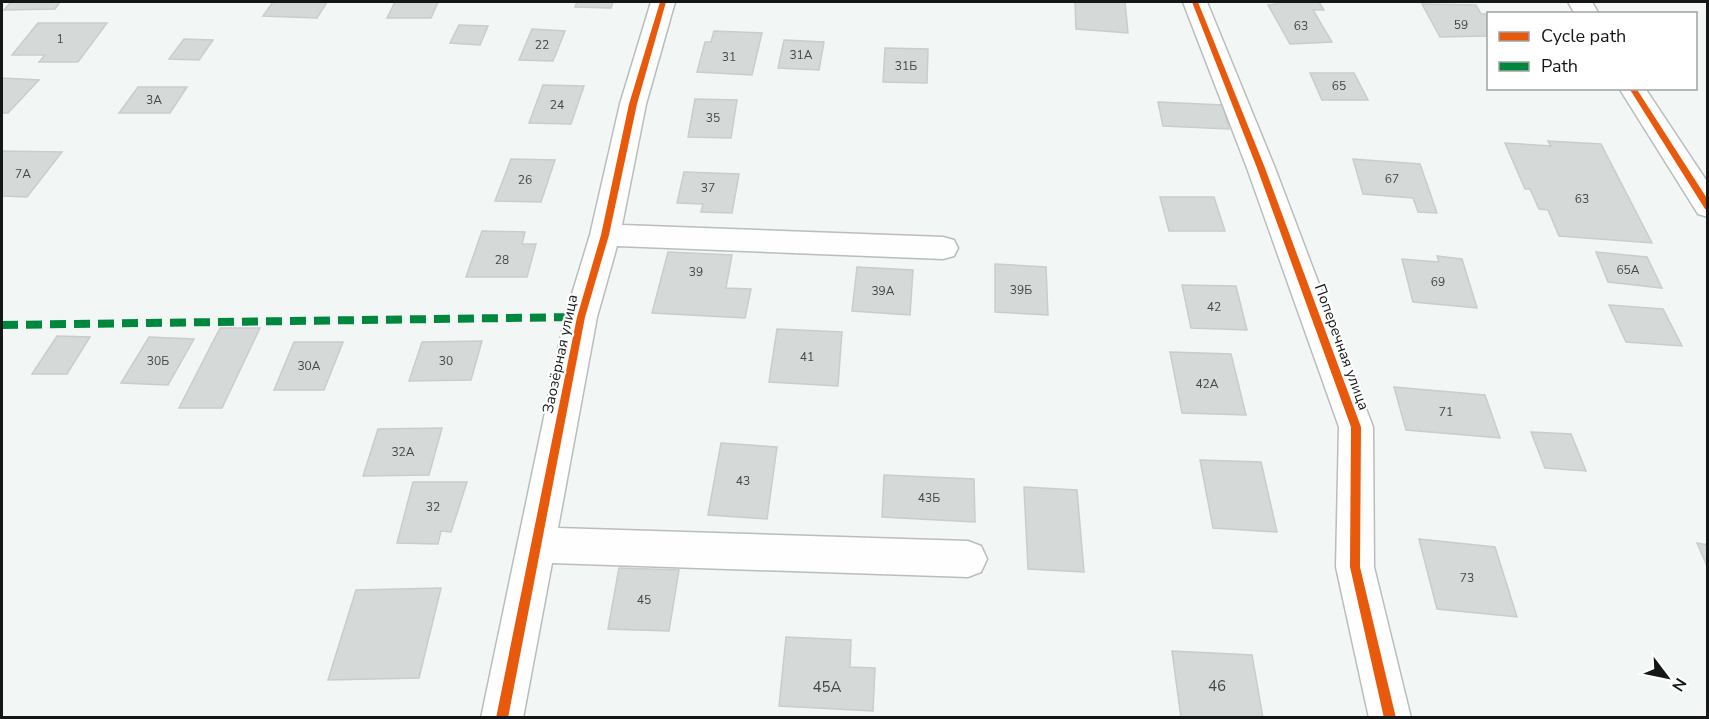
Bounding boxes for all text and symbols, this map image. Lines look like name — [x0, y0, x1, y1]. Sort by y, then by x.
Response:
legend — [1487, 12, 1697, 90]
house number: 59 — [1454, 17, 1468, 33]
house number: 63 — [1294, 18, 1308, 34]
text: Cycle path — [1541, 24, 1626, 48]
house number: 1 — [56, 31, 64, 47]
house number: 22 — [535, 37, 549, 53]
house number: 31А — [789, 47, 813, 63]
house number: 31 — [722, 49, 736, 65]
text: Path — [1541, 54, 1578, 78]
house number: 31Б — [895, 58, 917, 74]
house number: 65 — [1332, 78, 1346, 94]
house number: 3А — [146, 92, 162, 108]
house number: 24 — [550, 97, 564, 113]
house number: 35 — [706, 110, 720, 126]
house number: 7А — [15, 166, 31, 182]
house number: 67 — [1385, 171, 1399, 187]
house number: 26 — [518, 172, 532, 188]
house number: 37 — [701, 180, 715, 196]
house number: 63 — [1575, 191, 1589, 207]
house number: 28 — [495, 252, 509, 268]
house number: 65А — [1616, 262, 1640, 278]
house number: 39 — [689, 264, 703, 280]
house number: 69 — [1431, 274, 1445, 290]
street label: Поперечная улица — [1310, 281, 1374, 413]
house number: 39Б — [1010, 282, 1032, 298]
house number: 39А — [871, 283, 895, 299]
street label: Заозёрная улица — [538, 293, 582, 415]
house number: 42 — [1207, 299, 1221, 315]
house number: 41 — [800, 349, 814, 365]
house number: 30Б — [147, 353, 169, 369]
house number: 30 — [439, 353, 453, 369]
house number: 30А — [297, 358, 321, 374]
house number: 42А — [1195, 376, 1219, 392]
house number: 71 — [1439, 404, 1453, 420]
house number: 32А — [391, 444, 415, 460]
house number: 43 — [736, 473, 750, 489]
house number: 43Б — [918, 490, 940, 506]
house number: 32 — [426, 499, 440, 515]
house number: 73 — [1460, 570, 1474, 586]
house number: 45 — [637, 592, 651, 608]
north arrow — [1637, 647, 1697, 707]
text: N — [1666, 674, 1691, 695]
house number: 46 — [1208, 676, 1226, 696]
house number: 45А — [813, 677, 842, 697]

